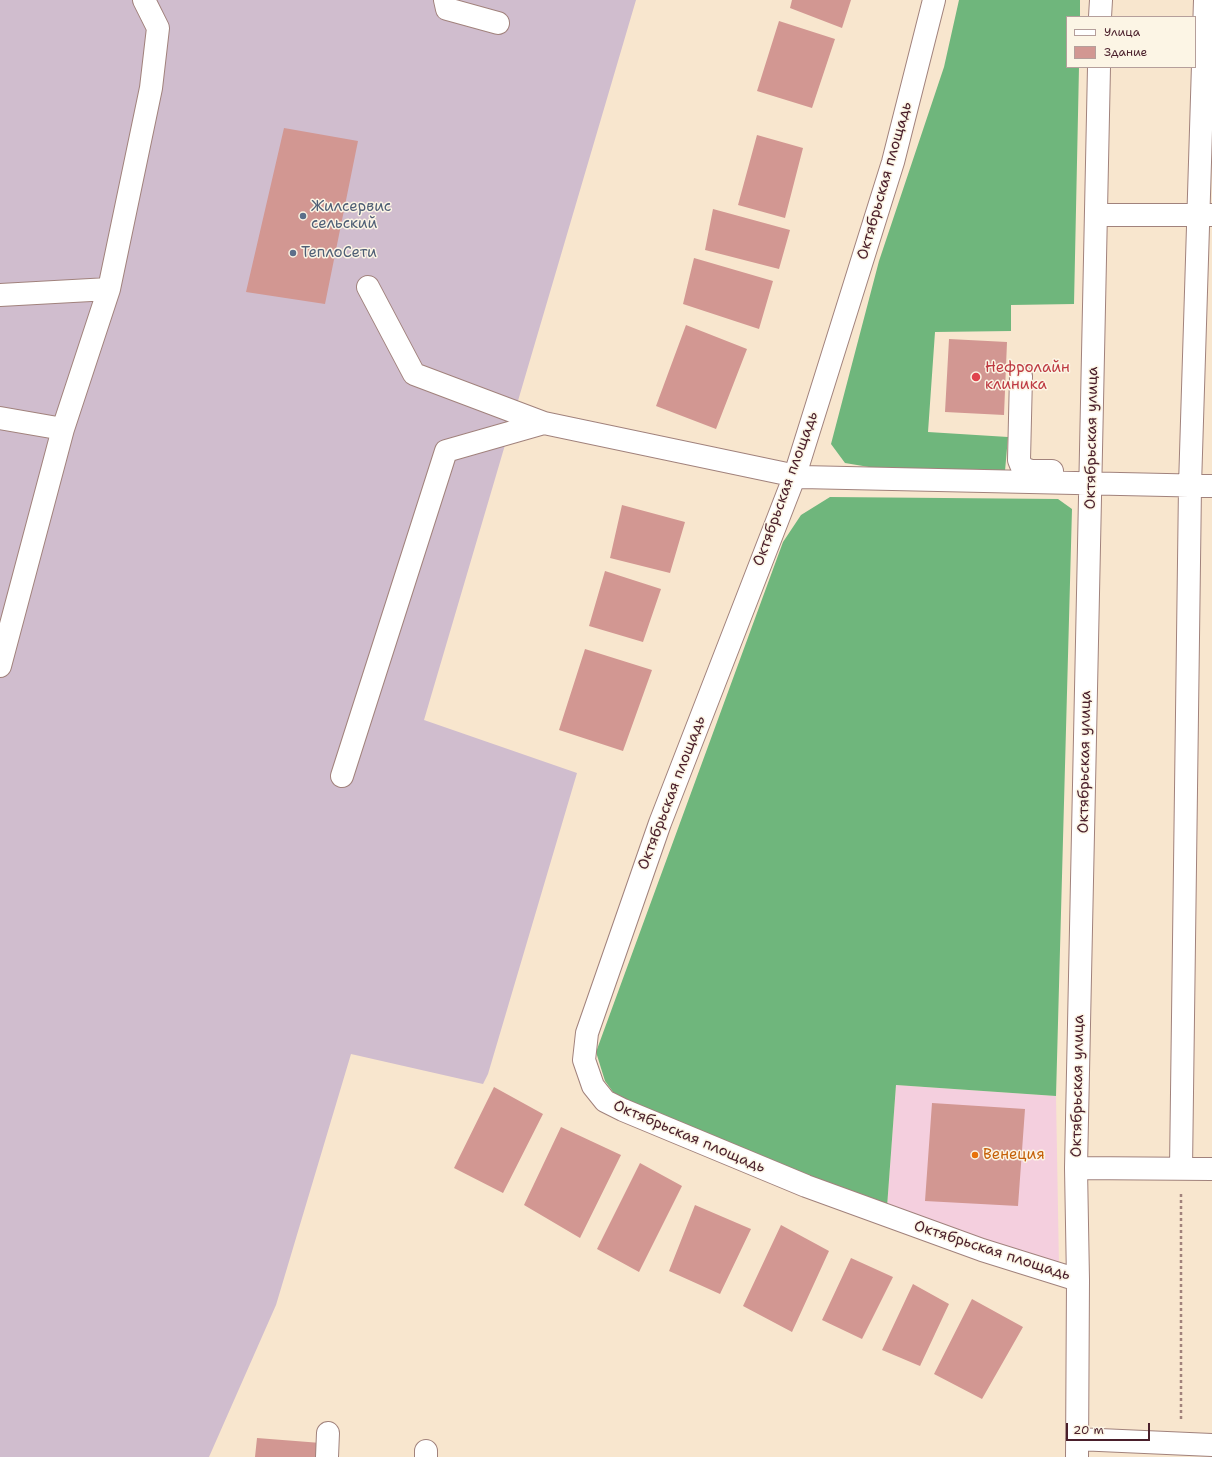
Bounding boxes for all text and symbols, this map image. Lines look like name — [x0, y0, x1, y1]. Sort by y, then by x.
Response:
legend — [1066, 16, 1196, 68]
text: Улица — [1104, 24, 1140, 40]
text: Здание — [1104, 44, 1147, 60]
street label: Октябрьская площадь — [854, 100, 916, 262]
place label: Жилсервис сельский — [311, 198, 391, 233]
marker: Жилсервис сельский — [298, 211, 308, 221]
place label: ТеплоСети — [301, 244, 377, 262]
marker: ТеплоСети — [288, 248, 298, 258]
place label: Нефролайн клиника — [985, 359, 1070, 394]
street label: Октябрьская улица — [1082, 366, 1102, 510]
marker: Нефролайн клиника — [970, 371, 982, 383]
street label: Октябрьская площадь — [750, 409, 822, 569]
street label: Октябрьская улица — [1075, 690, 1095, 834]
street label: Октябрьская площадь — [634, 714, 710, 872]
street label: Октябрьская улица — [1068, 1014, 1088, 1158]
street label: Октябрьская площадь — [610, 1097, 768, 1177]
place label: Венеция — [983, 1146, 1045, 1164]
marker: Венеция — [970, 1150, 980, 1160]
street label: Октябрьская площадь — [912, 1217, 1072, 1285]
scale bar — [1068, 1415, 1152, 1441]
text: 20 m — [1073, 1422, 1104, 1438]

